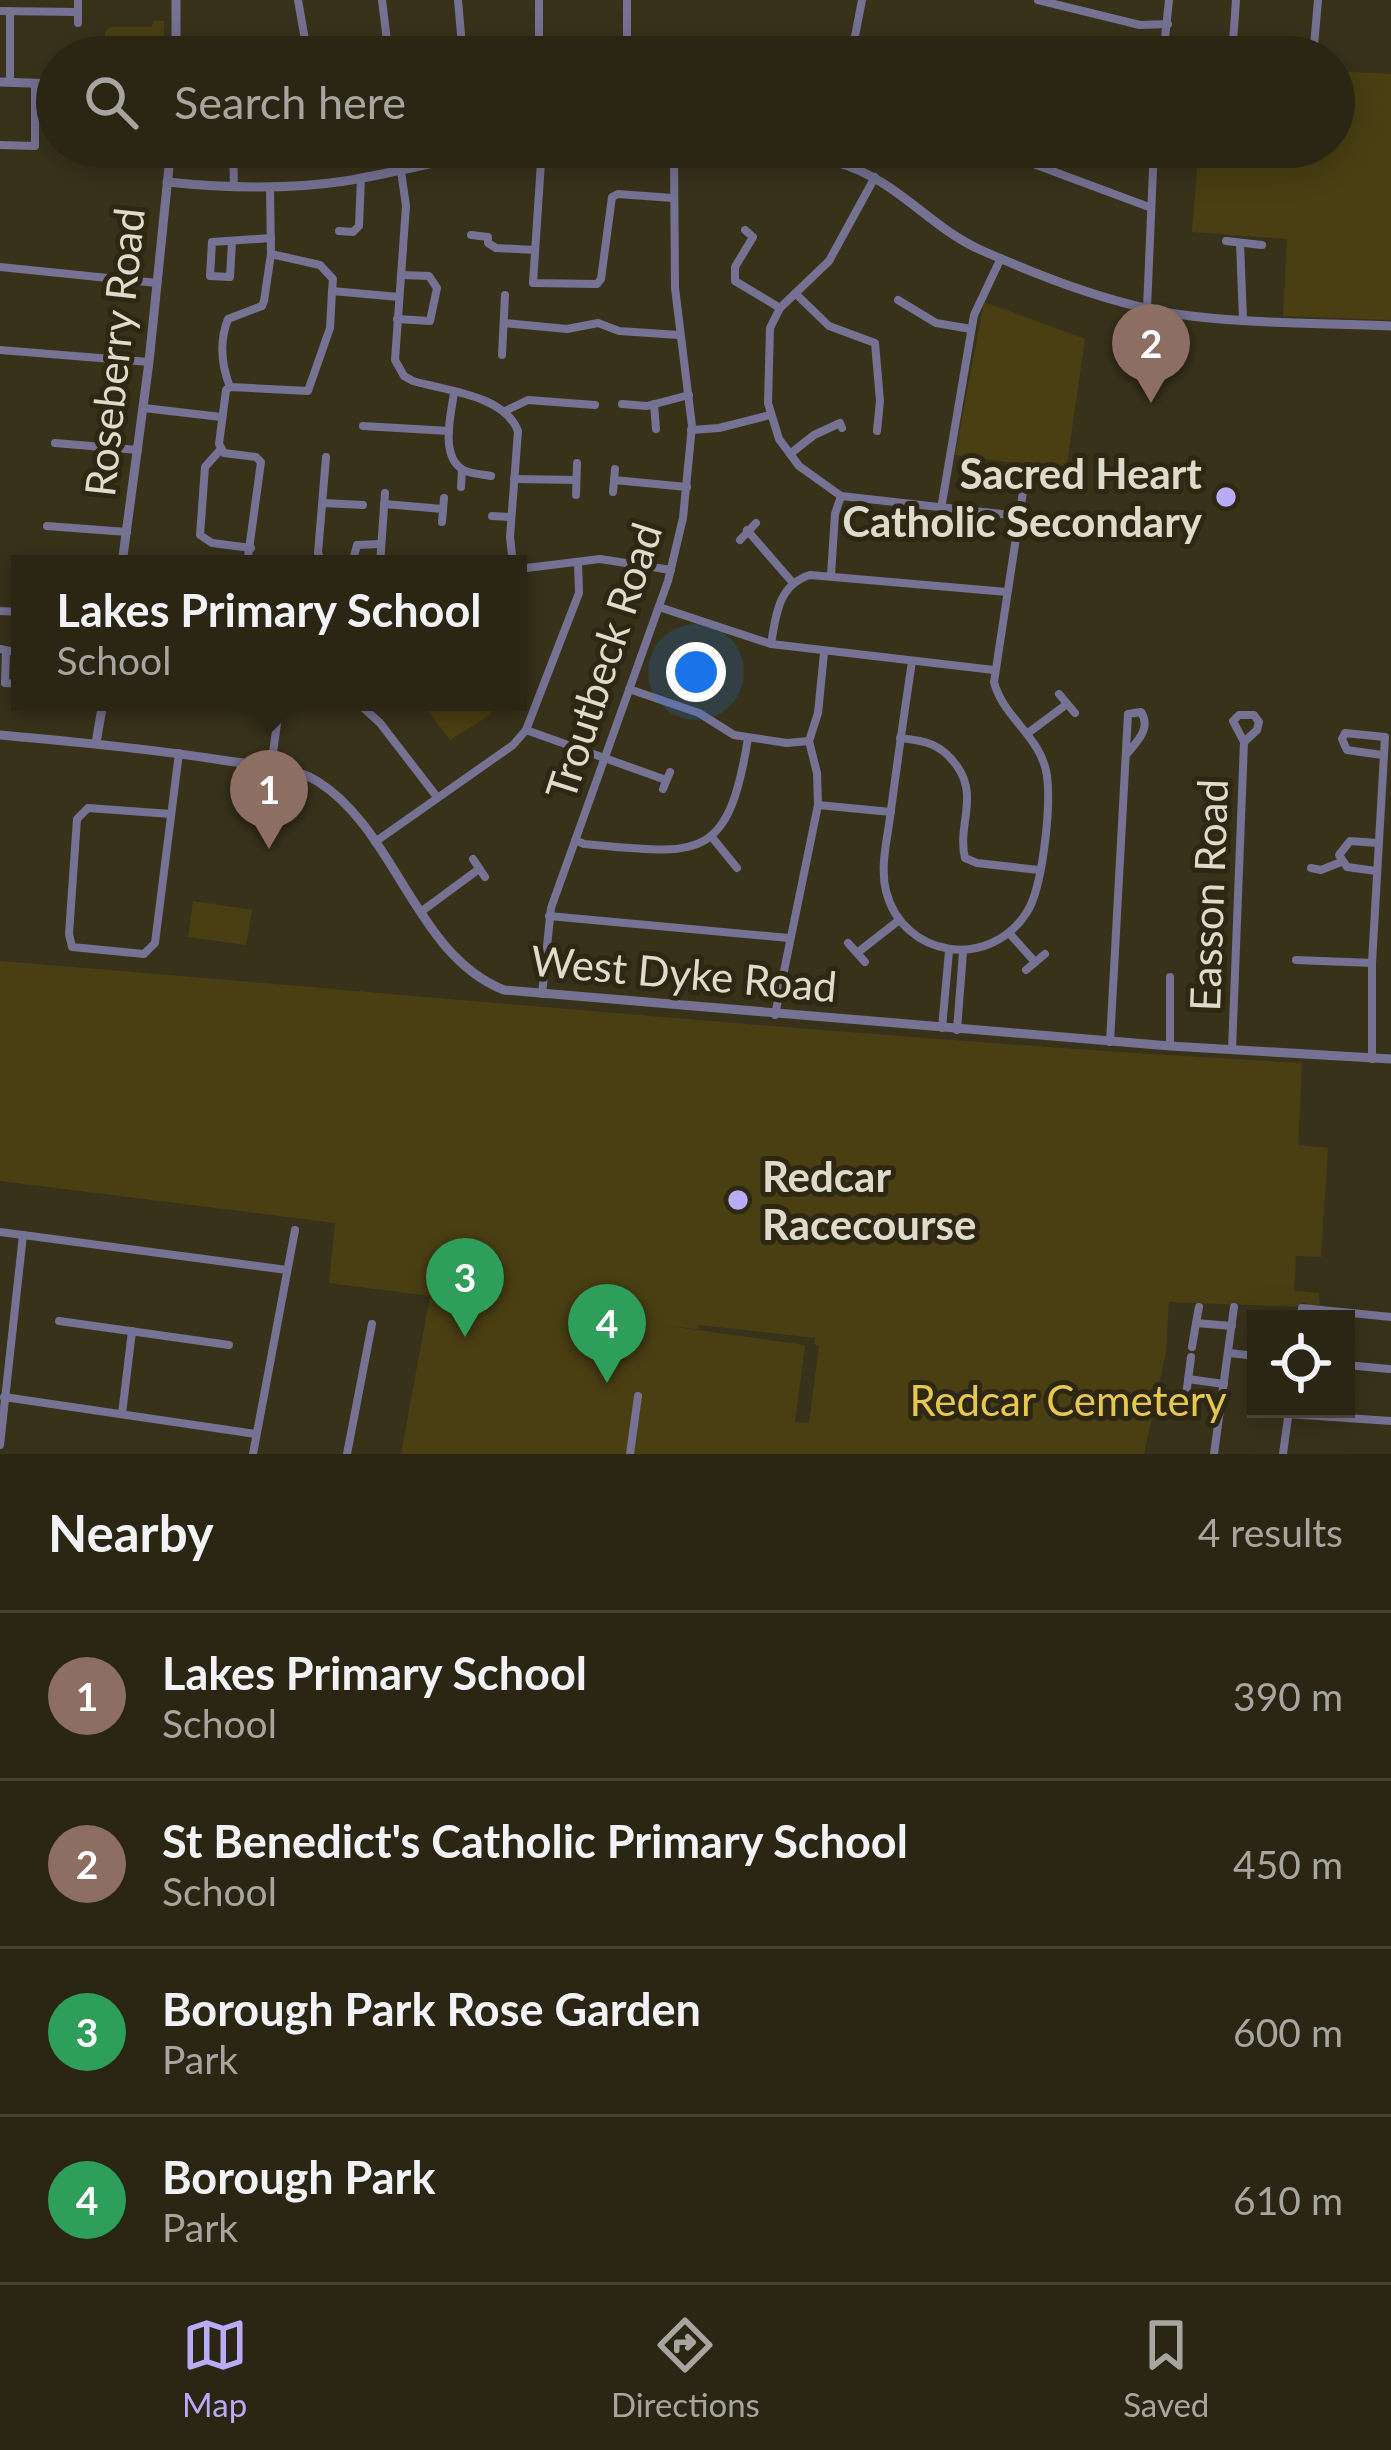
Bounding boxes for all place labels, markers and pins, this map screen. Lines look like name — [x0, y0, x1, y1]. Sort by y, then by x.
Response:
pin: 2 — [1112, 304, 1190, 403]
place label: Sacred Heart Catholic Secondary — [842, 448, 1203, 546]
marker: Sacred Heart Catholic Secondary — [1213, 484, 1239, 510]
pin: 1 — [230, 750, 308, 849]
place label: Redcar Racecourse — [762, 1151, 976, 1249]
marker: Redcar Racecourse — [725, 1187, 751, 1213]
pin: 3 — [426, 1238, 504, 1337]
pin: 4 — [568, 1284, 646, 1383]

